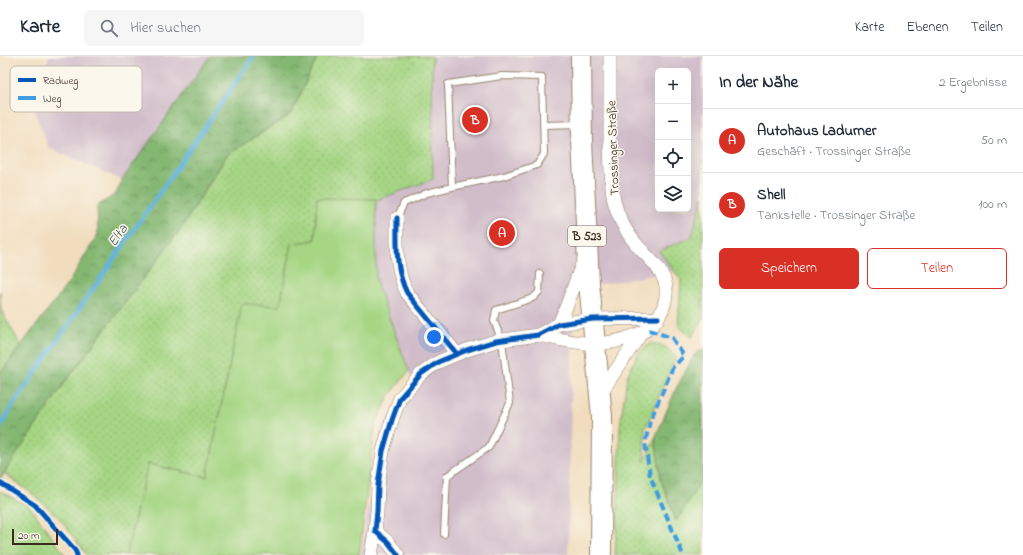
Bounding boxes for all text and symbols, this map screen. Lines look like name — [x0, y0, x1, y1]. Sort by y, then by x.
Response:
search box — [84, 10, 364, 46]
text: Karte — [20, 14, 60, 41]
icon: search — [98, 17, 120, 39]
text: Hier suchen — [130, 17, 201, 39]
text: Karte — [855, 17, 884, 38]
text: Ebenen — [906, 17, 949, 38]
text: Teilen — [971, 17, 1003, 38]
legend — [10, 66, 142, 112]
map controls — [655, 68, 691, 212]
button: + — [655, 68, 691, 104]
text: In der Nähe — [719, 70, 798, 95]
text: Radweg — [43, 73, 78, 90]
text: 2 Ergebnisse — [939, 73, 1007, 92]
text: Weg — [43, 91, 61, 108]
street label: Trossinger Straße — [602, 100, 626, 196]
button: − — [655, 104, 691, 140]
pin: B — [462, 105, 488, 135]
text: Autohaus Ladurner — [757, 120, 876, 142]
text: A — [728, 131, 736, 150]
text: 50 m — [981, 131, 1007, 150]
button: locate — [655, 140, 691, 176]
text: Geschäft · Trossinger Straße — [757, 142, 911, 161]
button: layers — [655, 176, 691, 212]
text: Shell — [757, 184, 786, 206]
text: B — [728, 195, 736, 214]
text: 100 m — [978, 195, 1007, 214]
text: Tankstelle · Trossinger Straße — [757, 206, 915, 225]
pin: A — [489, 218, 515, 248]
water label: Elta — [103, 220, 134, 251]
road number: B 523 — [568, 226, 606, 246]
button: Speichern — [719, 248, 859, 289]
button: Teilen — [867, 248, 1007, 289]
your location — [424, 327, 444, 347]
scale bar — [12, 527, 58, 546]
text: 20 m — [18, 528, 40, 544]

